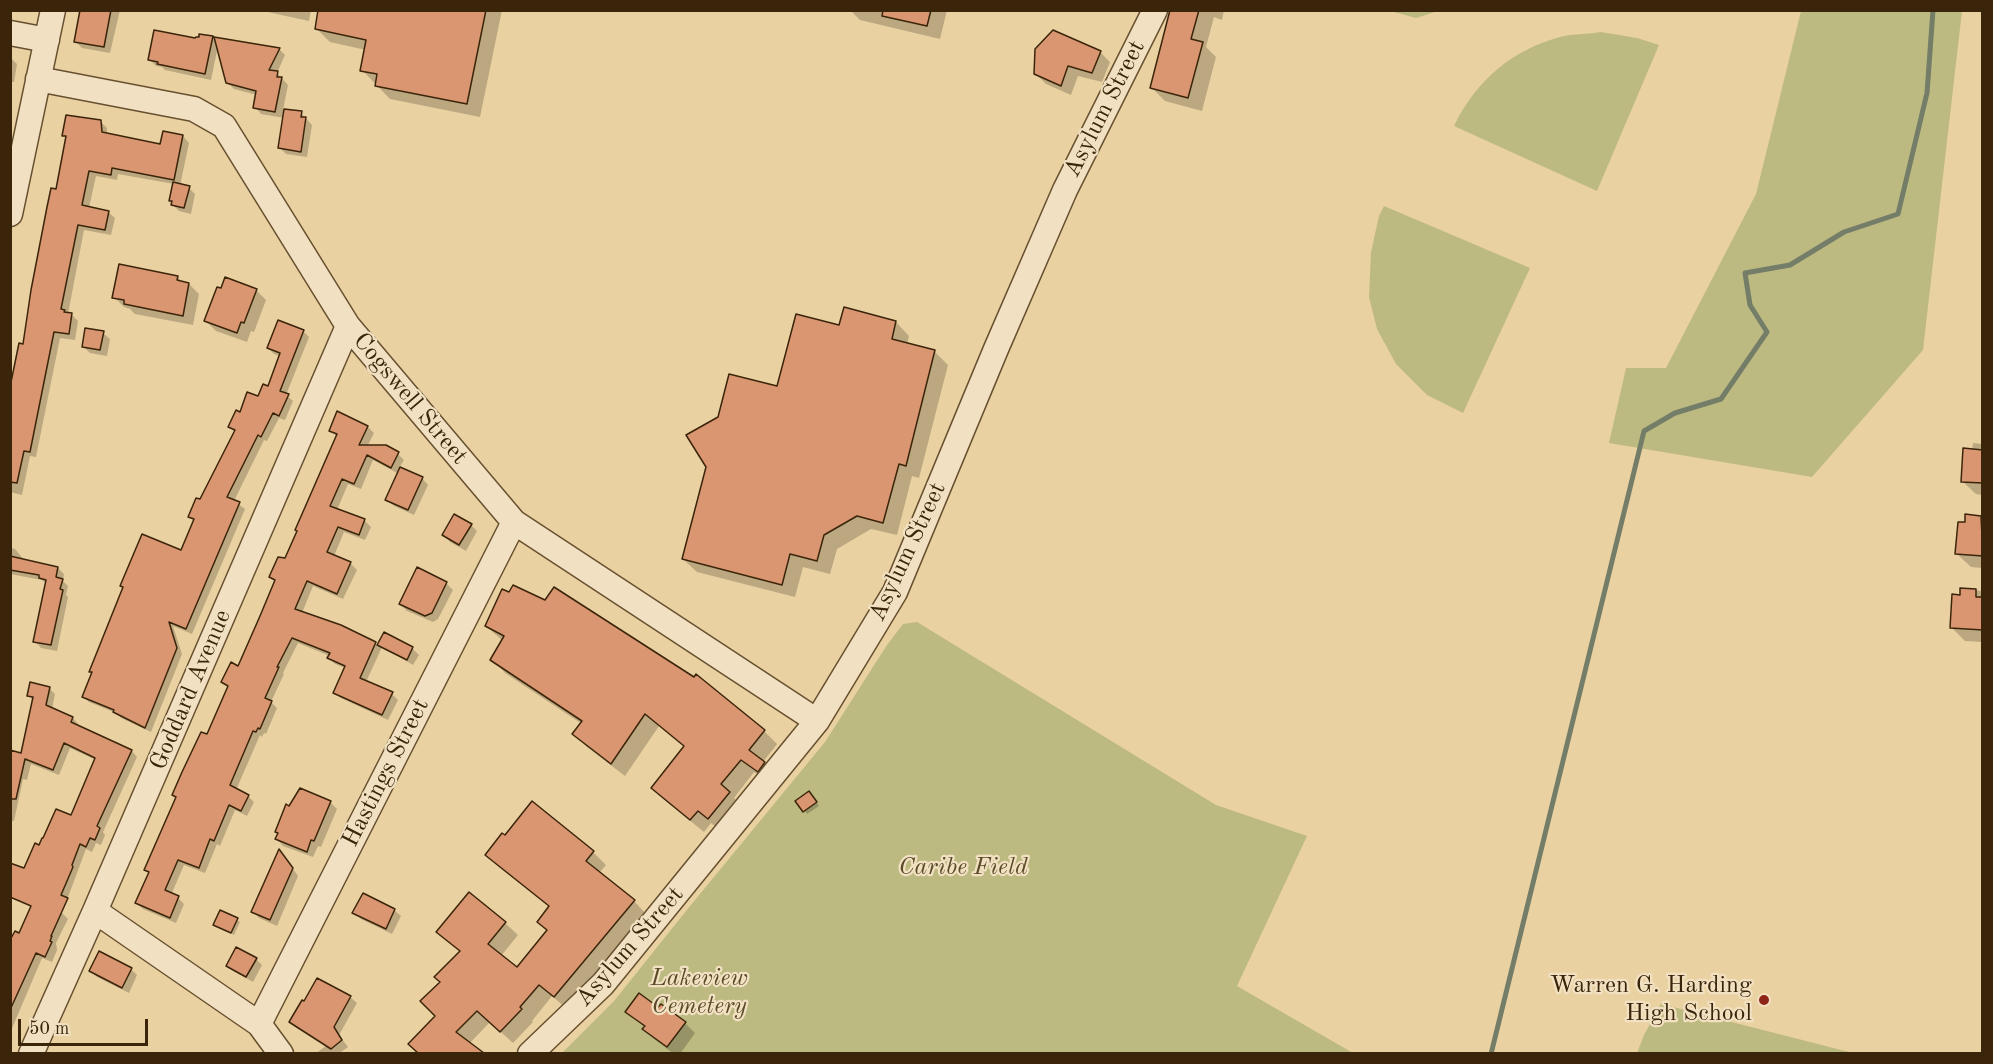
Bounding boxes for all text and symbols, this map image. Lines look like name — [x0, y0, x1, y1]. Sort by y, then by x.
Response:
street label: Asylum Street — [1058, 36, 1152, 182]
street label: Cogswell Street — [347, 327, 473, 471]
street label: Asylum Street — [863, 478, 953, 626]
street label: Goddard Avenue — [144, 605, 238, 775]
street label: Hastings Street — [336, 694, 436, 852]
park label: Caribe Field — [898, 854, 1028, 882]
street label: Asylum Street — [570, 881, 690, 1013]
park label: Lakeview Cemetery — [650, 965, 748, 1021]
place label: Warren G. Harding High School — [1550, 972, 1752, 1028]
marker: Warren G. Harding High School — [1757, 993, 1771, 1007]
scale bar — [21, 1007, 152, 1045]
text: 50 m — [29, 1020, 69, 1038]

